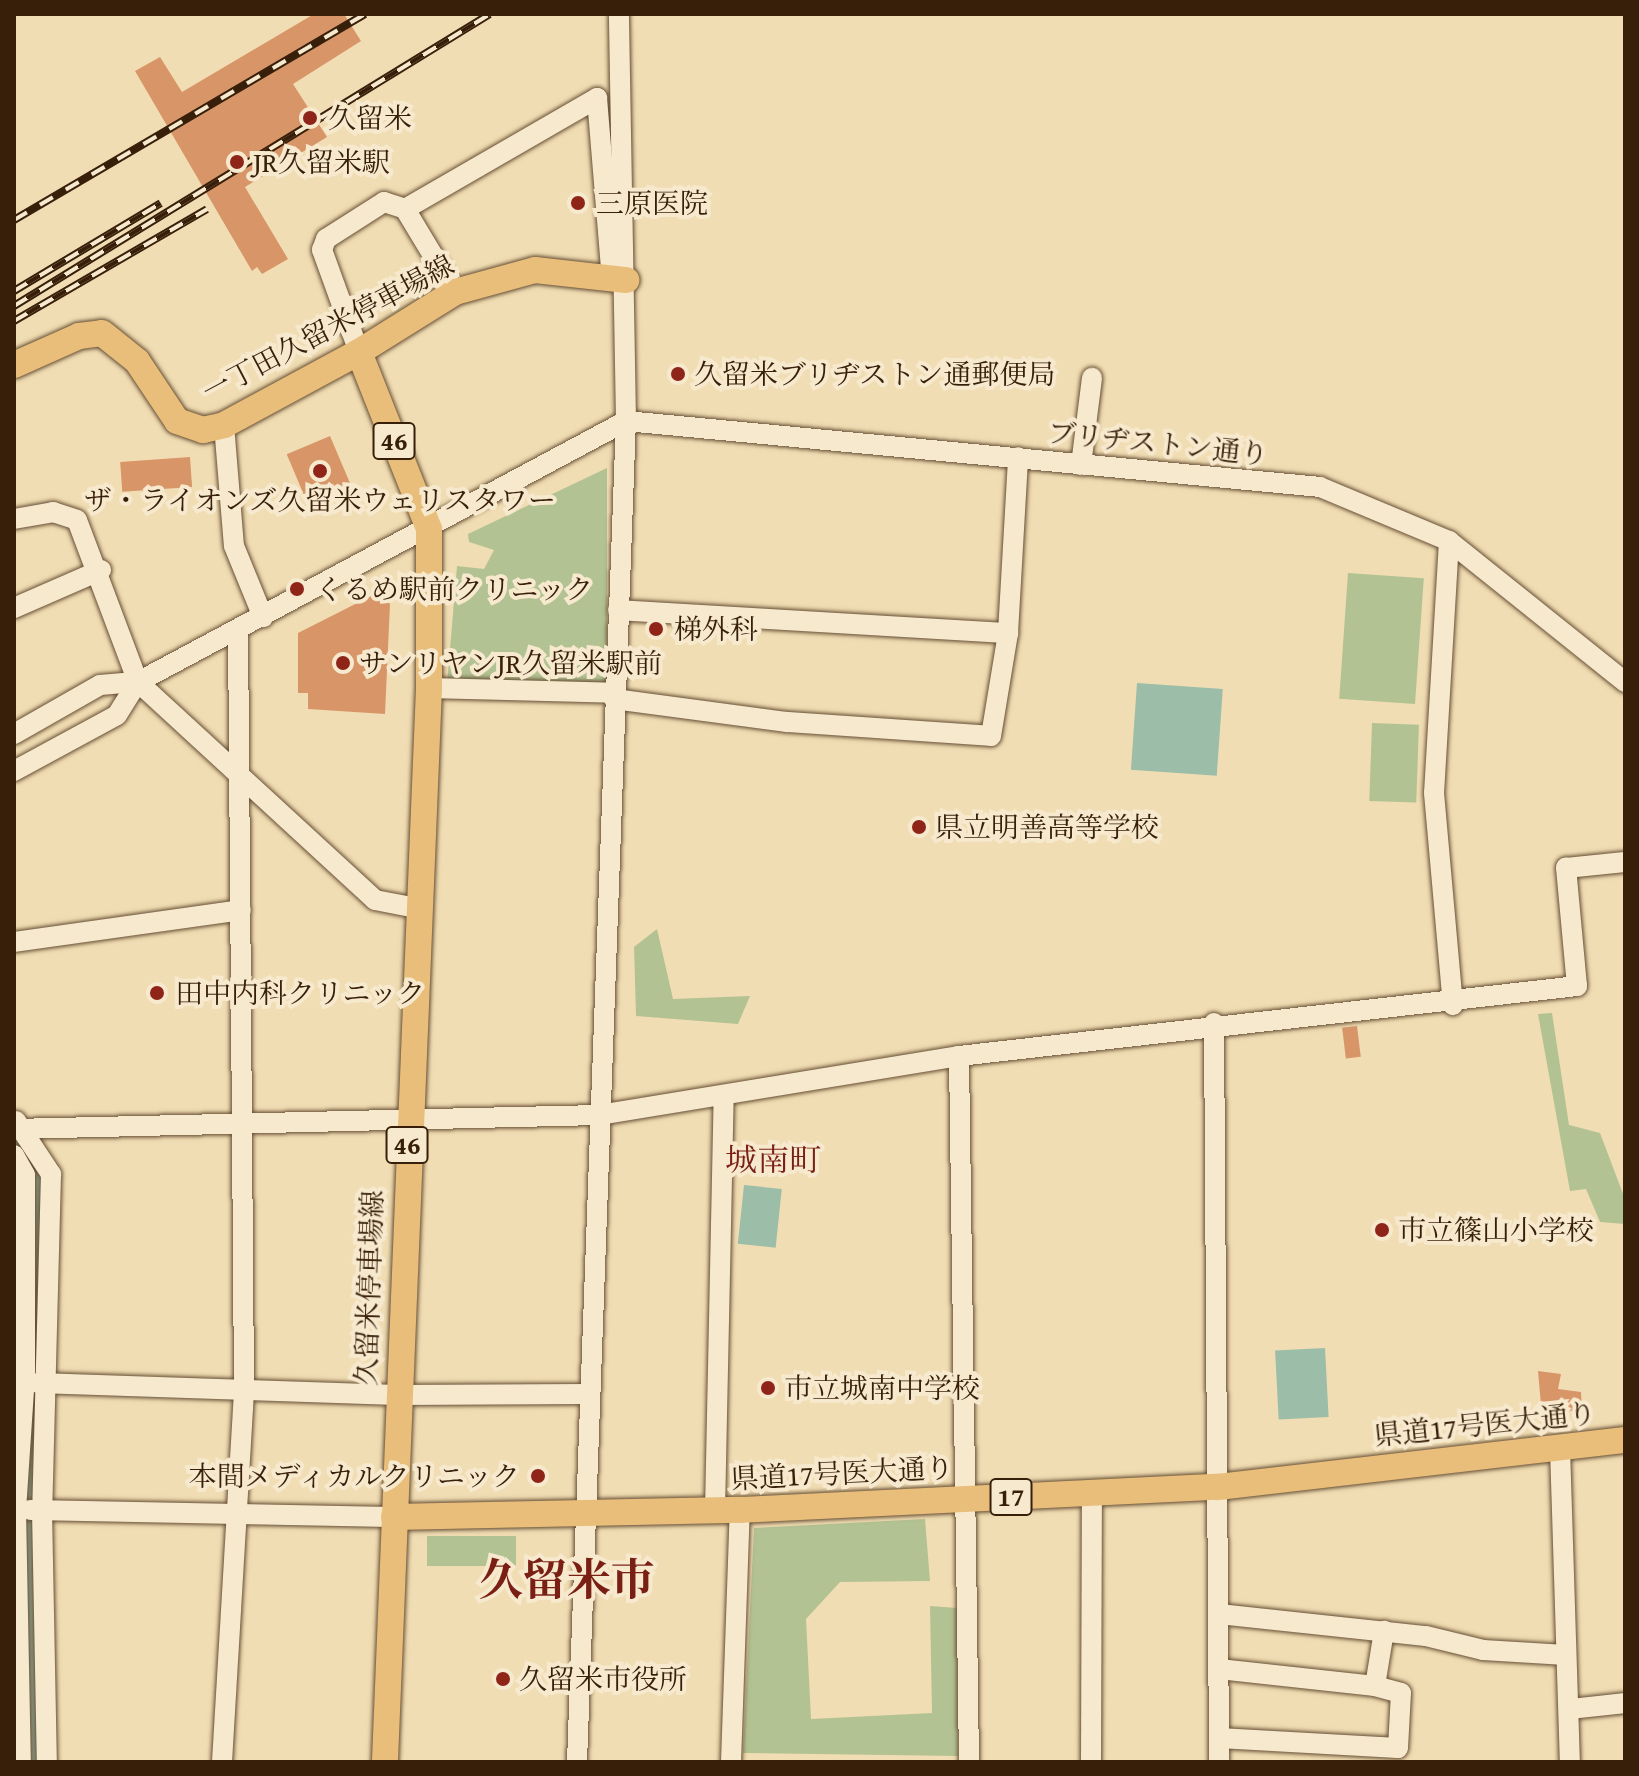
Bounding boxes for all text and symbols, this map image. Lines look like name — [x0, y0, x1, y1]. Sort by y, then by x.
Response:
place label: 久留米 — [328, 101, 412, 135]
marker: 久留米 — [299, 107, 321, 129]
place label: JR久留米駅 — [253, 145, 390, 179]
marker: JR久留米駅 — [228, 153, 246, 171]
place label: 三原医院 — [596, 186, 708, 220]
marker: 三原医院 — [567, 192, 589, 214]
street label: 一丁田久留米停車場線 — [197, 247, 459, 409]
place label: 久留米ブリヂストン通郵便局 — [694, 357, 1058, 391]
marker: 久留米ブリヂストン通郵便局 — [669, 365, 687, 383]
street label: ブリヂストン通り — [1045, 415, 1271, 471]
road number: 46 — [372, 419, 416, 463]
marker: ザ・ライオンズ久留米ウェリスタワー — [311, 462, 329, 480]
place label: ザ・ライオンズ久留米ウェリスタワー — [82, 483, 558, 517]
place label: くるめ駅前クリニック — [315, 572, 595, 606]
marker: くるめ駅前クリニック — [286, 578, 308, 600]
place label: 梯外科 — [674, 612, 758, 646]
marker: 梯外科 — [645, 618, 667, 640]
place label: サンリヤンJR久留米駅前 — [359, 646, 664, 680]
marker: サンリヤンJR久留米駅前 — [334, 654, 352, 672]
place label: 県立明善高等学校 — [935, 810, 1159, 844]
marker: 県立明善高等学校 — [910, 818, 928, 836]
place label: 田中内科クリニック — [175, 976, 427, 1010]
marker: 田中内科クリニック — [146, 982, 168, 1004]
road number: 46 — [385, 1123, 429, 1167]
district label: 城南町 — [725, 1141, 821, 1179]
street label: 久留米停車場線 — [349, 1189, 389, 1387]
place label: 市立篠山小学校 — [1398, 1213, 1594, 1247]
marker: 市立篠山小学校 — [1373, 1221, 1391, 1239]
place label: 市立城南中学校 — [784, 1371, 980, 1405]
marker: 市立城南中学校 — [759, 1379, 777, 1397]
street label: 県道17号医大通り — [1372, 1396, 1598, 1452]
street label: 県道17号医大通り — [730, 1450, 954, 1496]
place label: 本間メディカルクリニック — [184, 1459, 520, 1493]
marker: 本間メディカルクリニック — [527, 1465, 549, 1487]
road number: 17 — [989, 1475, 1033, 1519]
district label: 久留米市 — [479, 1553, 655, 1605]
place label: 久留米市役所 — [519, 1662, 687, 1696]
marker: 久留米市役所 — [494, 1670, 512, 1688]

